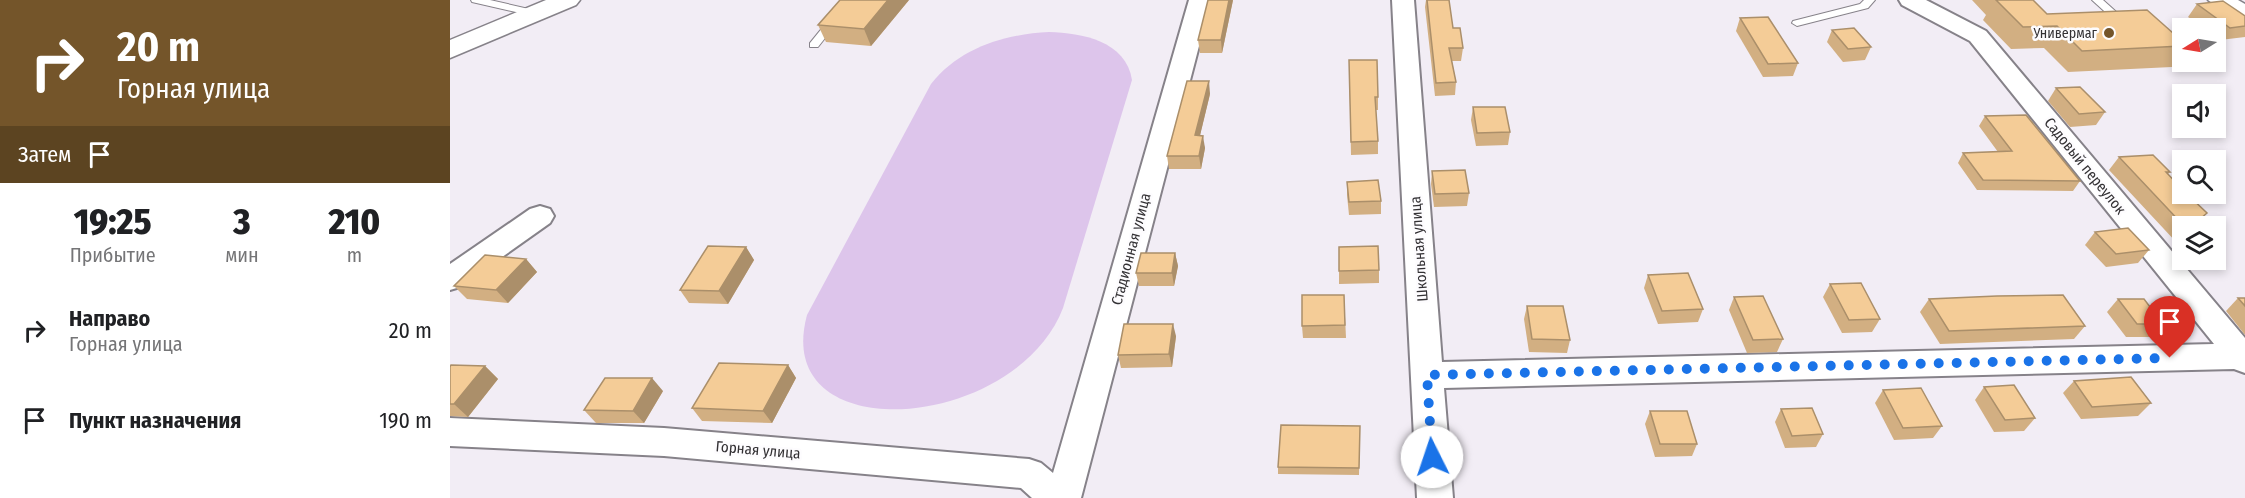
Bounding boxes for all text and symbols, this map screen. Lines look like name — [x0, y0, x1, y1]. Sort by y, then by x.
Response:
north arrow — [2172, 18, 2226, 72]
map controls — [2172, 18, 2226, 270]
text: 20 m — [117, 22, 200, 72]
icon: right — [18, 24, 96, 102]
place label: Универмаг — [2032, 25, 2098, 42]
marker: Универмаг — [2102, 26, 2116, 40]
text: Горная улица — [117, 73, 270, 105]
button: sound — [2172, 84, 2226, 138]
street label: Садовый переулок — [2040, 114, 2130, 218]
icon: arrive — [83, 138, 116, 171]
text: Затем — [18, 141, 71, 168]
button: search — [2172, 150, 2226, 204]
street label: Стадионная улица — [1107, 191, 1155, 307]
street label: Школьная улица — [1406, 196, 1432, 302]
text: 19:25 — [74, 200, 152, 244]
text: 3 — [233, 200, 251, 244]
text: 210 — [328, 200, 380, 244]
button: layers — [2172, 216, 2226, 270]
text: Прибытие — [70, 243, 156, 267]
text: мин — [225, 243, 259, 267]
text: m — [347, 243, 362, 267]
pin — [2144, 296, 2195, 358]
text: Направо — [69, 305, 150, 332]
icon: arrive — [2153, 305, 2186, 338]
icon: right — [18, 314, 51, 347]
text: 20 m — [389, 317, 432, 344]
text: Горная улица — [69, 332, 183, 356]
icon: arrive — [18, 404, 51, 437]
text: Пункт назначения — [69, 407, 241, 434]
text: 190 m — [379, 407, 432, 434]
position arrow — [1400, 425, 1464, 489]
street label: Горная улица — [715, 437, 801, 463]

